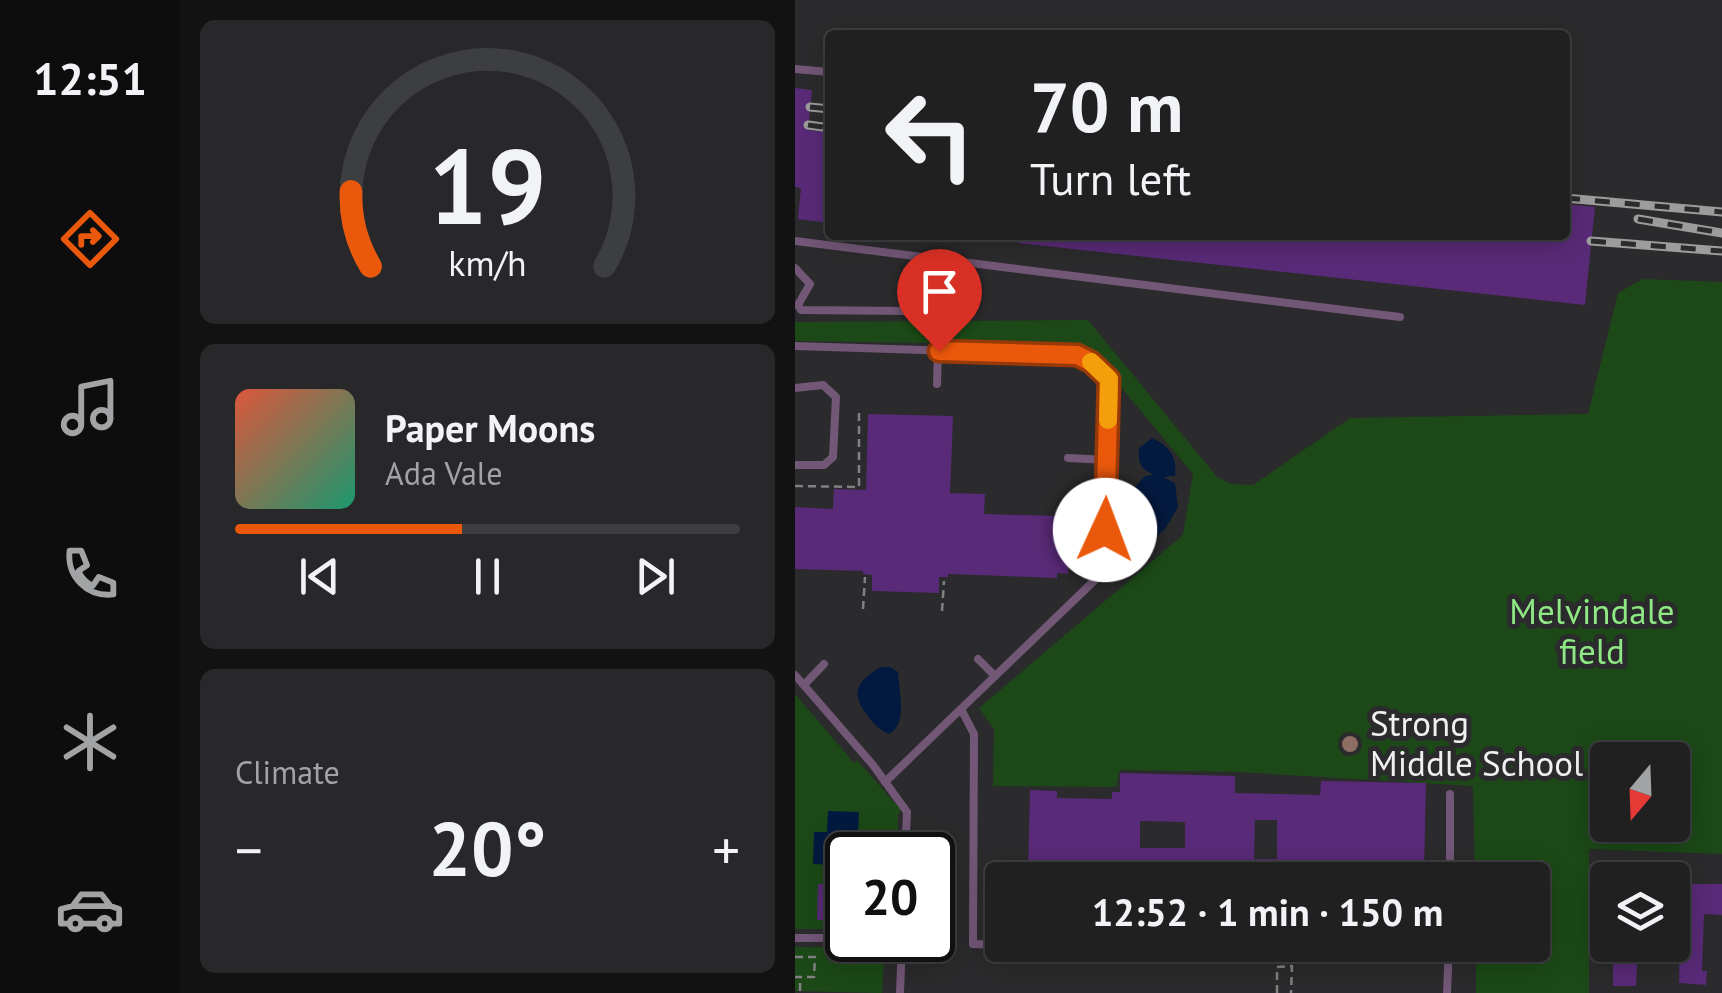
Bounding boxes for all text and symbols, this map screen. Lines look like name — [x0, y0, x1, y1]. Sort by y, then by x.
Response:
text: 12:51 — [33, 49, 147, 107]
text: 70 m — [1030, 61, 1183, 151]
icon: left — [865, 70, 995, 200]
text: 19 — [429, 118, 546, 253]
text: Turn left — [1030, 149, 1191, 207]
icon: directions — [55, 204, 125, 274]
text: km/h — [448, 240, 527, 286]
pin — [897, 249, 982, 352]
icon: arrive — [912, 264, 967, 319]
icon: music — [55, 372, 125, 442]
text: Paper Moons — [385, 403, 595, 452]
text: Ada Vale — [385, 452, 502, 494]
position arrow — [1053, 478, 1157, 582]
icon: phone — [55, 539, 125, 609]
icon: previous — [292, 549, 347, 604]
icon: pause — [460, 549, 515, 604]
icon: next — [628, 549, 683, 604]
park label: Melvindale field — [1509, 588, 1675, 674]
place label: Strong Middle School — [1370, 700, 1583, 786]
icon: climate — [55, 707, 125, 777]
marker: Strong Middle School — [1339, 733, 1361, 755]
north arrow — [1590, 742, 1690, 842]
map controls — [1590, 742, 1690, 962]
text: Climate — [235, 751, 340, 793]
text: 20° — [429, 800, 546, 897]
text: − — [235, 814, 263, 885]
text: + — [712, 814, 740, 885]
speed limit sign: 20 — [825, 832, 955, 962]
button: layers — [1590, 862, 1690, 962]
icon: car — [55, 874, 125, 944]
text: 12:52 · 1 min · 150 m — [1092, 887, 1443, 936]

